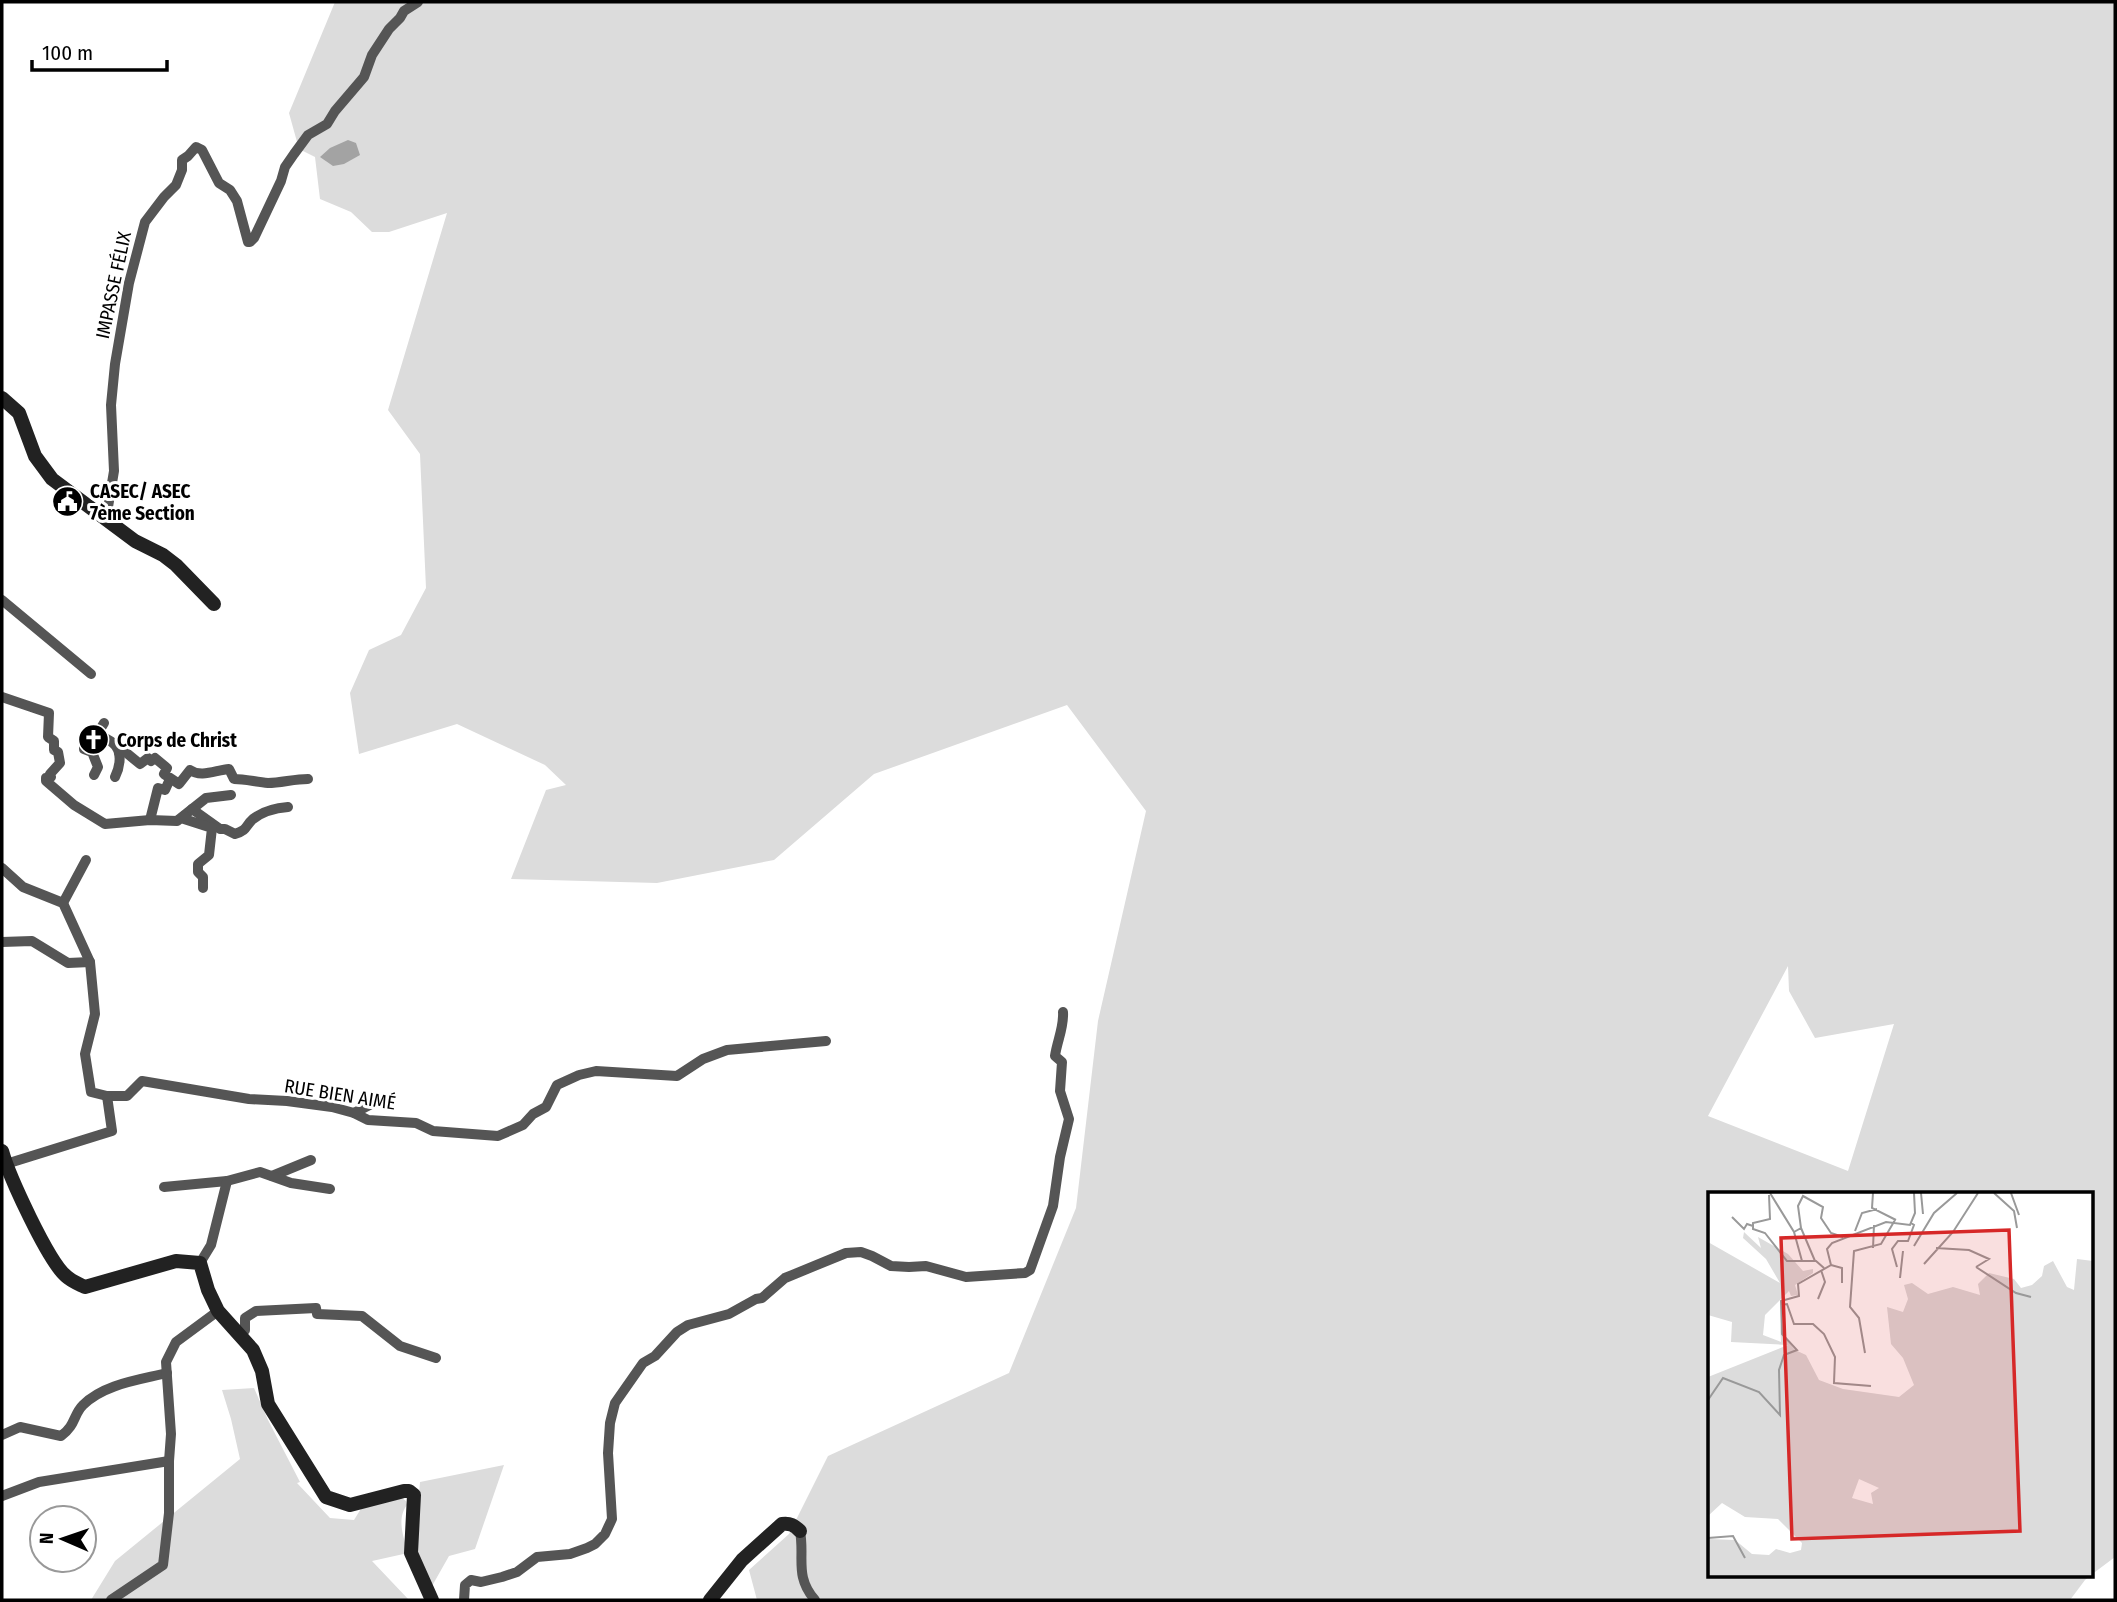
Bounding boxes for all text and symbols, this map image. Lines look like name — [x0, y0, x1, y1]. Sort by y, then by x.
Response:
scale bar — [32, 28, 166, 72]
text: 100 m — [42, 40, 93, 66]
street label: IMPASSE FÉLIX — [91, 229, 136, 341]
place label: CASEC/ ASEC 7ème Section — [90, 480, 195, 525]
public building icon: CASEC/ ASEC 7ème Section — [50, 485, 84, 519]
church icon: Corps de Christ — [77, 723, 111, 757]
place label: Corps de Christ — [117, 729, 237, 752]
street label: RUE BIEN AIMÉ — [283, 1074, 397, 1115]
inset map — [1708, 1192, 2092, 1578]
north arrow — [28, 1504, 98, 1574]
text: N — [35, 1532, 58, 1545]

